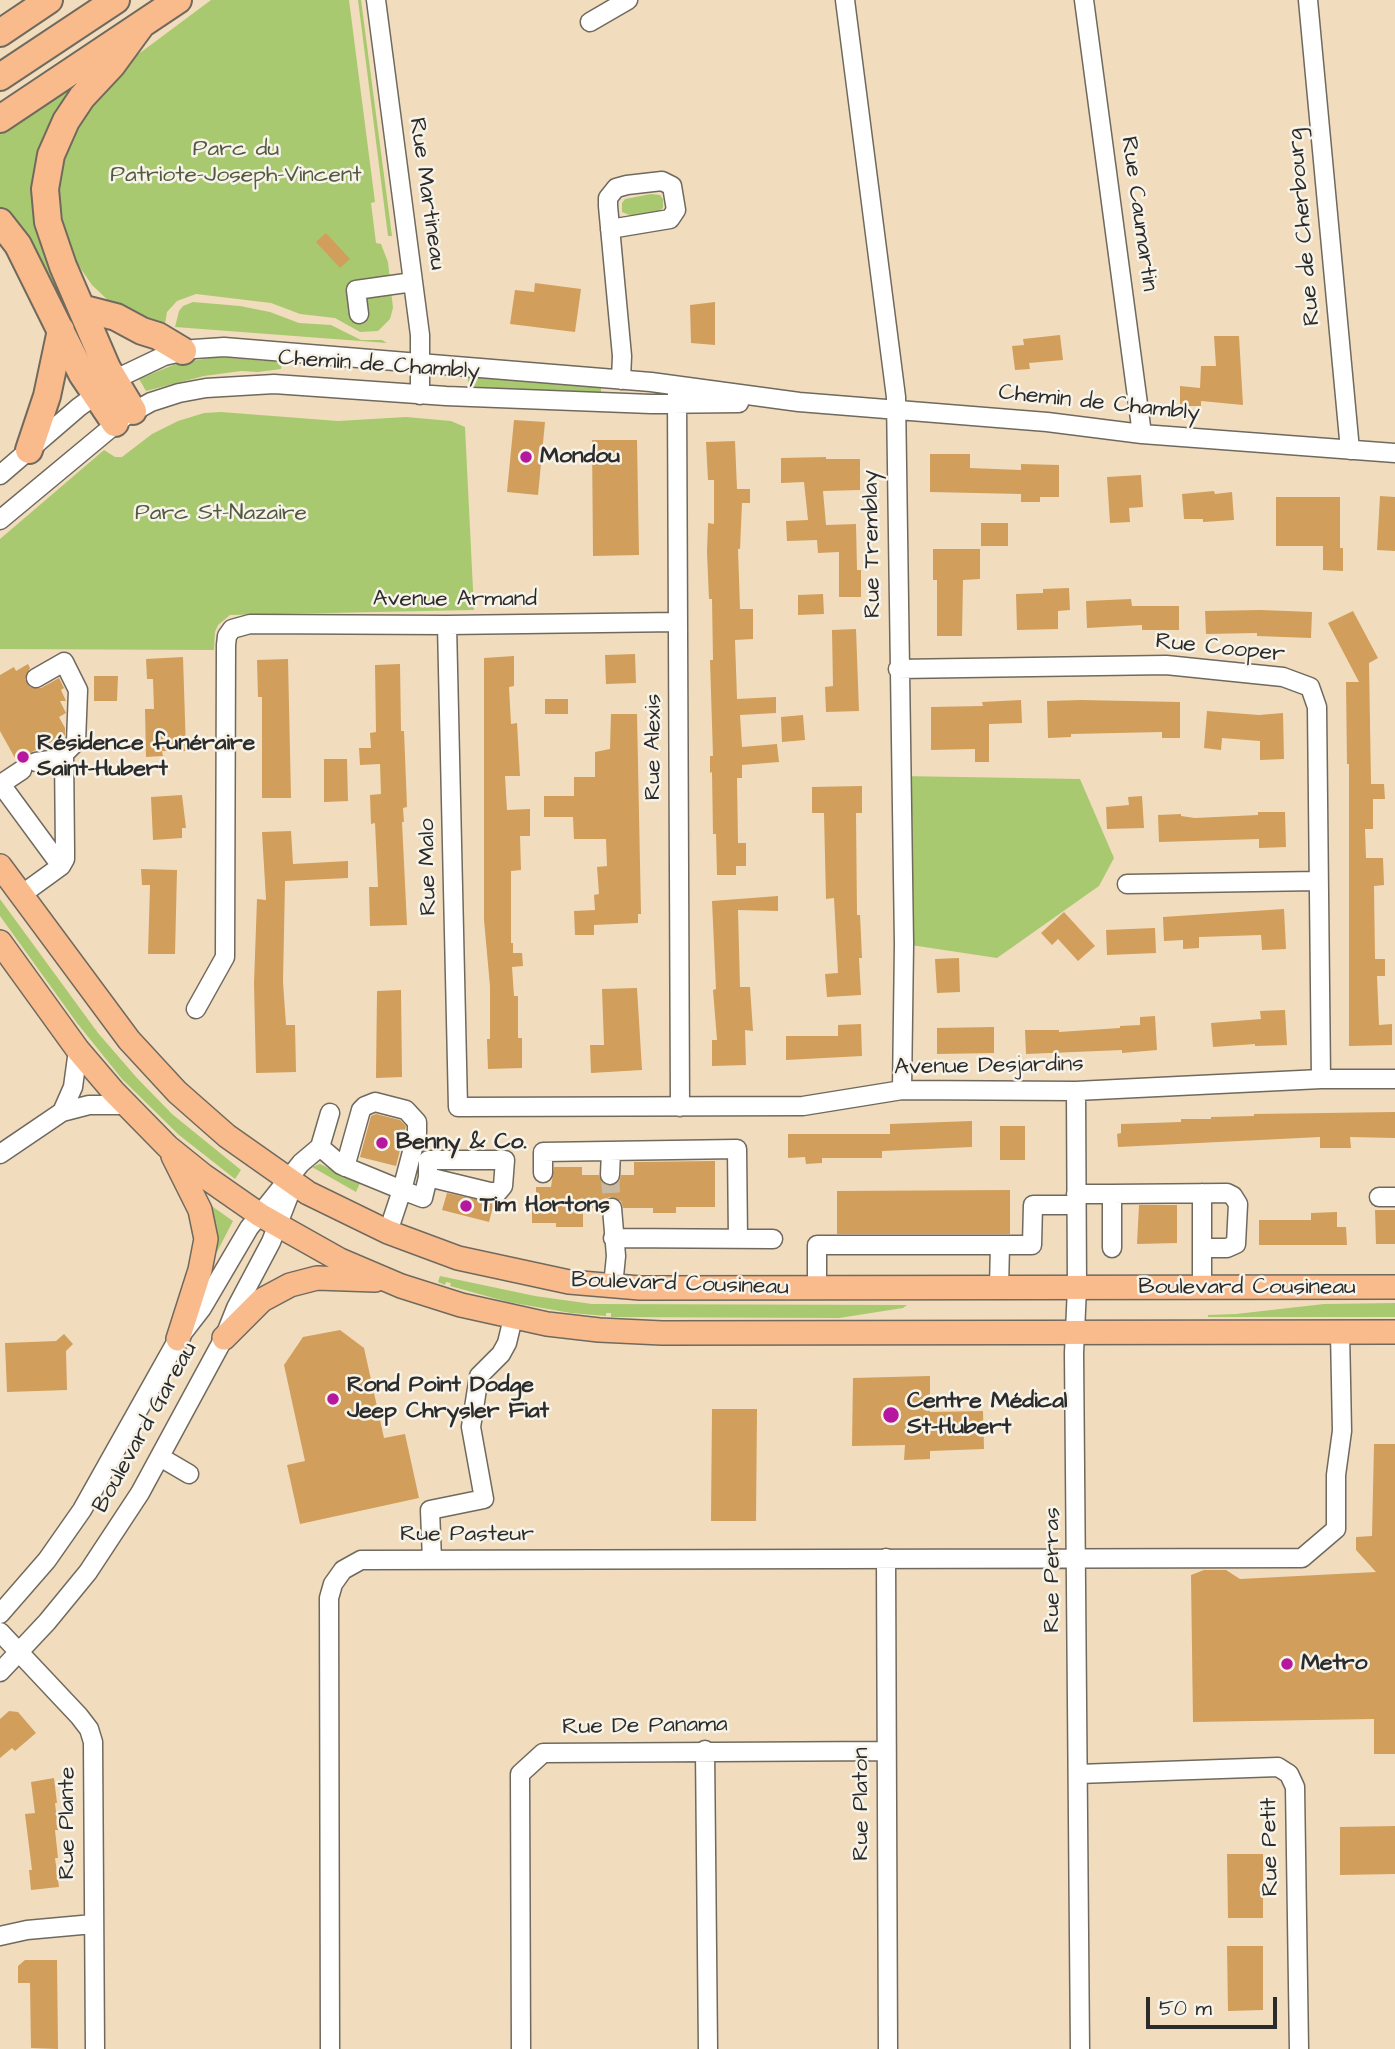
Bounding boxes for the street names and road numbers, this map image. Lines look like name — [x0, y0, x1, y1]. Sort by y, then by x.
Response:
street label: Rue Martineau — [402, 116, 450, 272]
street label: Rue de Cherbourg — [1283, 127, 1327, 327]
street label: Rue Caumartin — [1113, 135, 1163, 293]
street label: Chemin de Chambly — [277, 345, 481, 387]
street label: Chemin de Chambly — [997, 380, 1201, 428]
street label: Rue Tremblay — [858, 470, 888, 618]
street label: Avenue Armand — [373, 586, 537, 614]
street label: Rue Cooper — [1154, 628, 1286, 670]
street label: Rue Alexis — [640, 694, 668, 800]
street label: Rue Malo — [414, 818, 444, 916]
street label: Avenue Desjardins — [894, 1052, 1084, 1082]
street label: Boulevard Cousineau — [571, 1267, 789, 1303]
street label: Boulevard Cousineau — [1138, 1274, 1356, 1302]
street label: Boulevard Gareau — [88, 1338, 204, 1518]
street label: Rue Perras — [1039, 1507, 1067, 1633]
street label: Rue Pasteur — [400, 1521, 534, 1549]
street label: Rue De Panama — [562, 1712, 728, 1742]
street label: Rue Platon — [848, 1747, 876, 1861]
street label: Rue Plante — [54, 1767, 82, 1879]
street label: Rue Petit — [1256, 1797, 1286, 1897]

